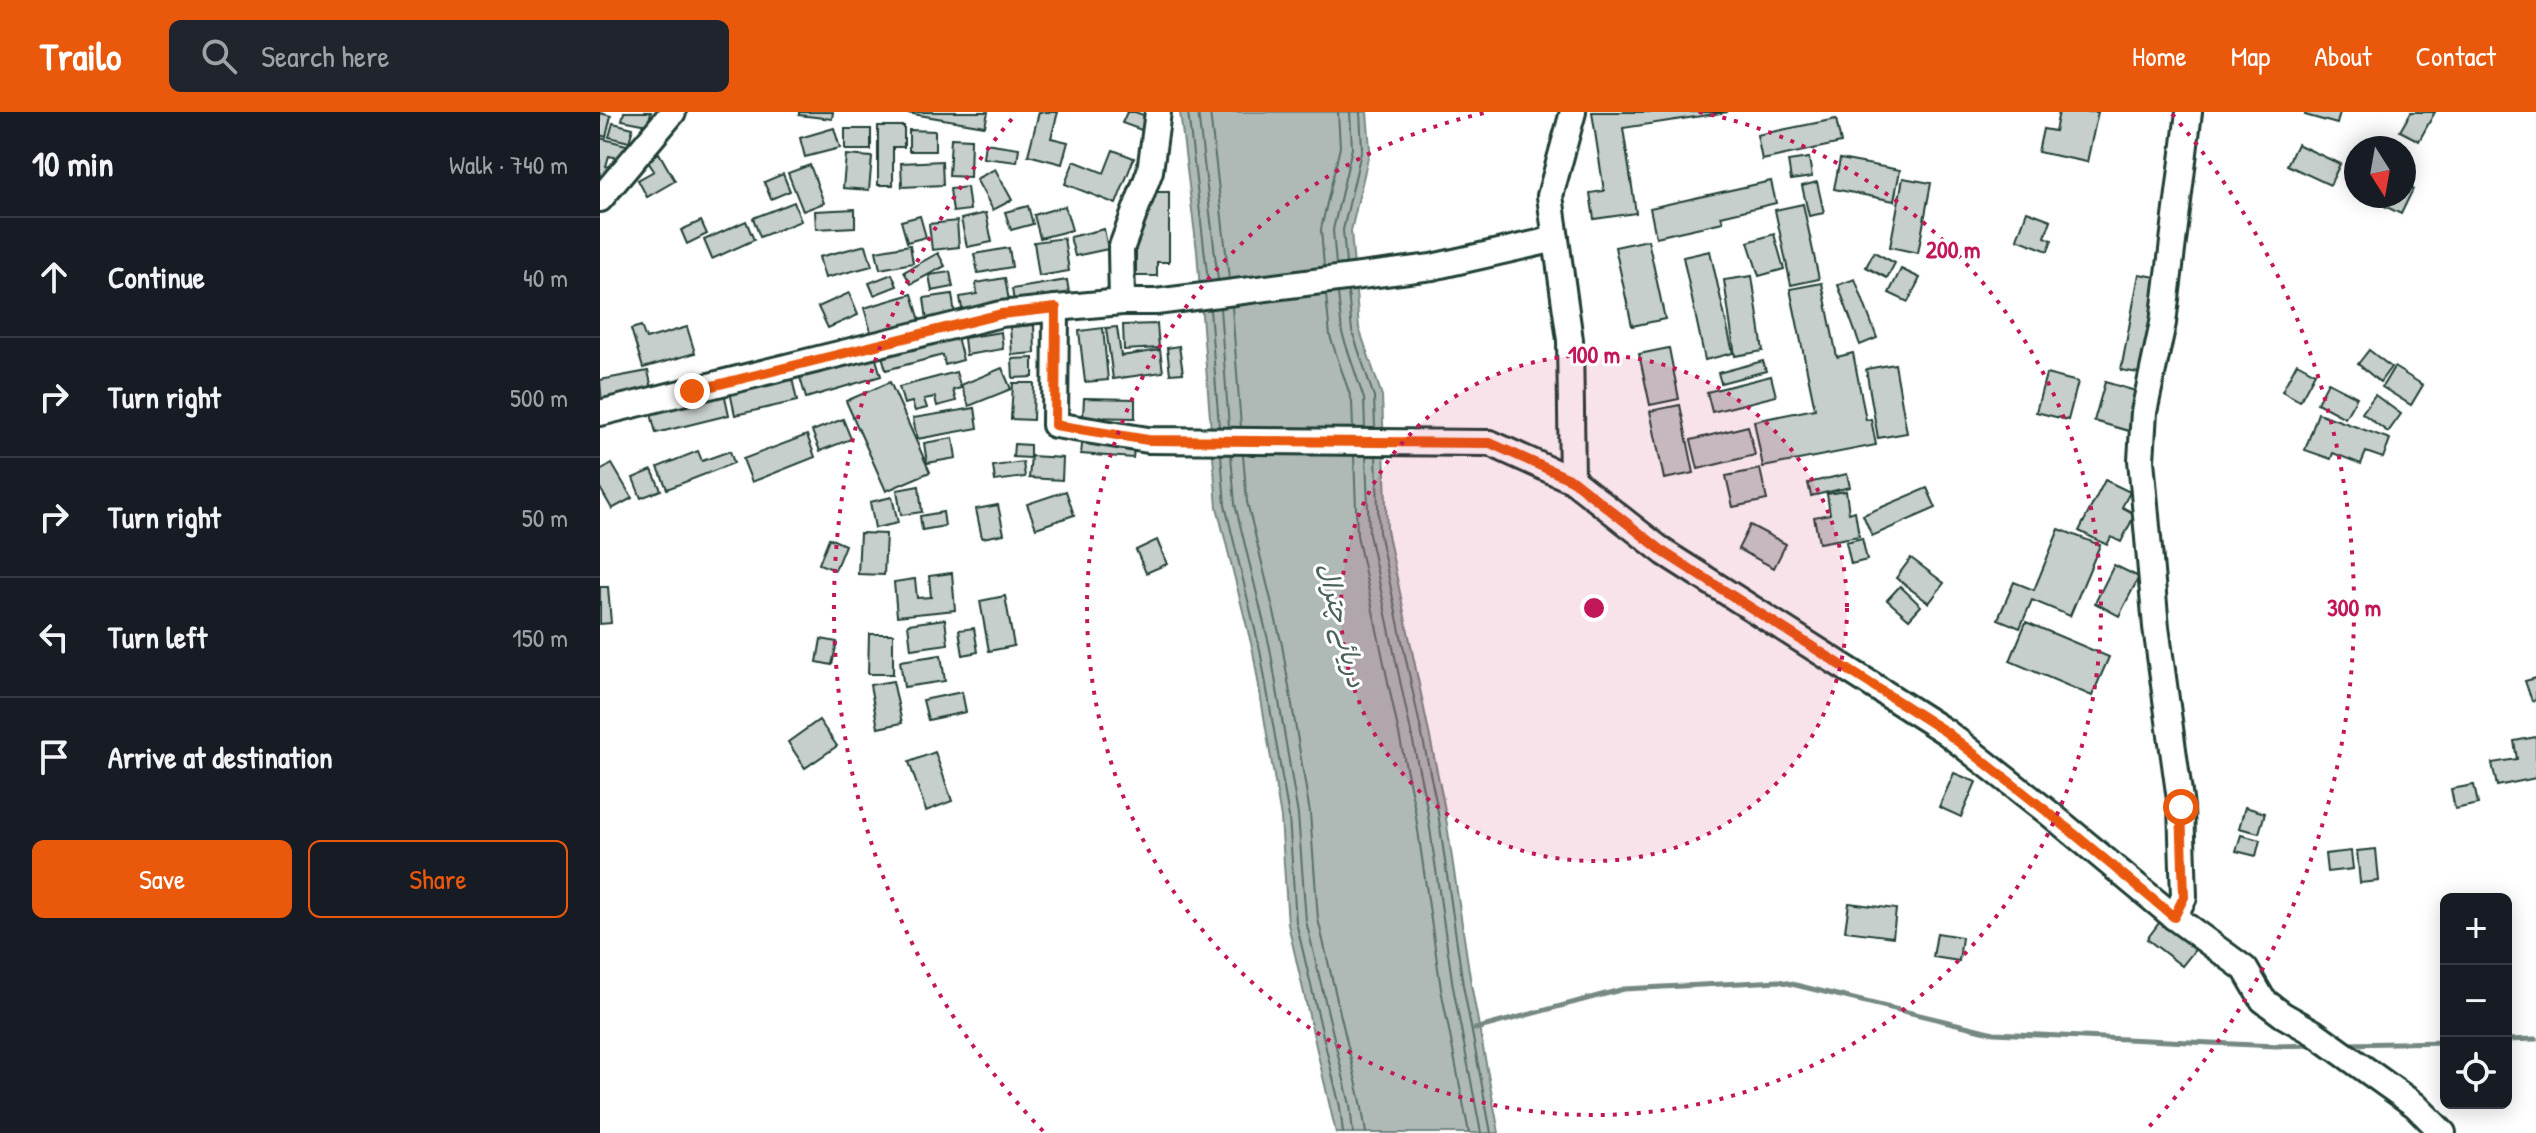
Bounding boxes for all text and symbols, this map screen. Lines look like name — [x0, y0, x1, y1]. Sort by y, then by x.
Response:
search box — [169, 20, 729, 92]
text: Trailo — [40, 30, 121, 82]
icon: search — [197, 34, 241, 78]
text: Search here — [261, 36, 389, 76]
text: Home — [2132, 37, 2187, 75]
text: Map — [2231, 37, 2270, 75]
text: About — [2314, 37, 2372, 75]
text: Contact — [2416, 37, 2496, 75]
north arrow — [2344, 136, 2416, 208]
text: 10 min — [32, 141, 114, 187]
text: Walk · 740 m — [449, 147, 568, 182]
text: 200 m — [1926, 233, 1980, 265]
icon: ahead — [32, 255, 76, 299]
text: Continue — [108, 257, 205, 297]
text: 40 m — [523, 260, 568, 295]
text: 100 m — [1568, 338, 1620, 370]
route end — [674, 373, 710, 409]
icon: right — [32, 375, 76, 419]
text: Turn right — [108, 377, 221, 417]
text: 500 m — [510, 380, 568, 415]
icon: right — [32, 495, 76, 539]
text: Turn right — [108, 497, 221, 537]
text: 50 m — [522, 500, 568, 535]
water label: دریائے چترال — [1309, 559, 1375, 692]
text: 300 m — [2327, 591, 2381, 623]
centre of rings — [1580, 594, 1608, 622]
icon: left — [32, 615, 76, 659]
text: Turn left — [108, 617, 207, 657]
text: 150 m — [512, 620, 568, 655]
icon: arrive — [32, 735, 76, 779]
text: Arrive at destination — [108, 737, 333, 777]
route start — [2163, 789, 2199, 825]
button: Save — [32, 840, 292, 918]
button: Share — [308, 840, 568, 918]
map controls — [2440, 893, 2512, 1109]
button: + — [2440, 893, 2512, 965]
button: − — [2440, 965, 2512, 1037]
button: locate — [2440, 1037, 2512, 1109]

